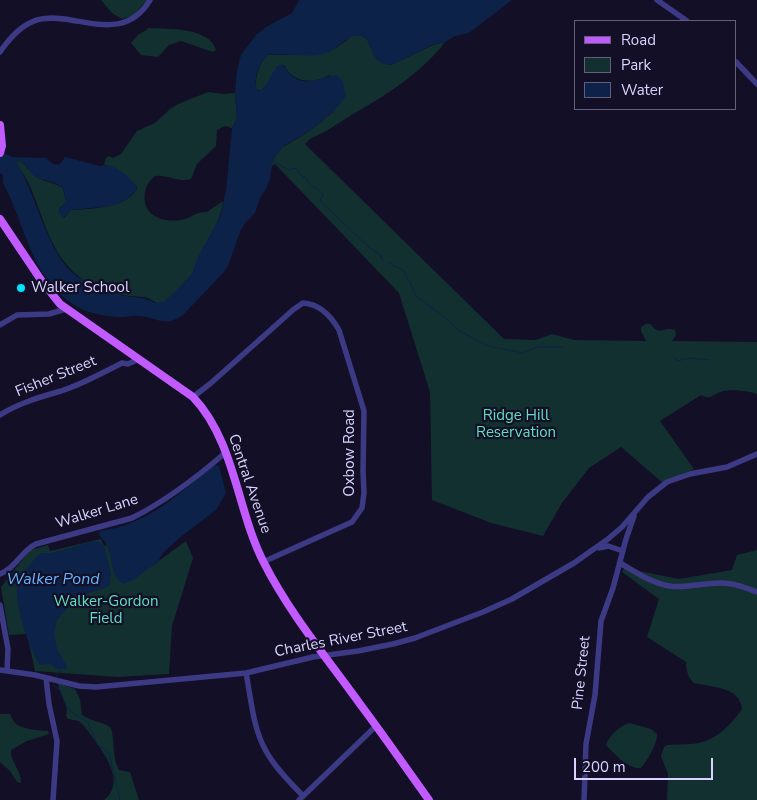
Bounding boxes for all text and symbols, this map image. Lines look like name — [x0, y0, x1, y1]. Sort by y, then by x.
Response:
legend — [574, 20, 737, 110]
text: Road — [621, 30, 656, 50]
text: Park — [621, 55, 651, 75]
text: Water — [621, 80, 663, 100]
place label: Walker School — [31, 279, 129, 297]
marker: Walker School — [15, 282, 27, 294]
street label: Fisher Street — [13, 353, 99, 401]
park label: Ridge Hill Reservation — [476, 407, 556, 442]
street label: Oxbow Road — [341, 409, 359, 497]
street label: Central Avenue — [224, 432, 274, 536]
street label: Walker Lane — [54, 491, 140, 533]
water label: Walker Pond — [6, 570, 100, 590]
park label: Walker-Gordon Field — [54, 593, 158, 628]
street label: Charles River Street — [273, 618, 409, 662]
street label: Pine Street — [569, 635, 595, 711]
scale bar — [577, 748, 716, 780]
text: 200 m — [582, 757, 626, 777]

